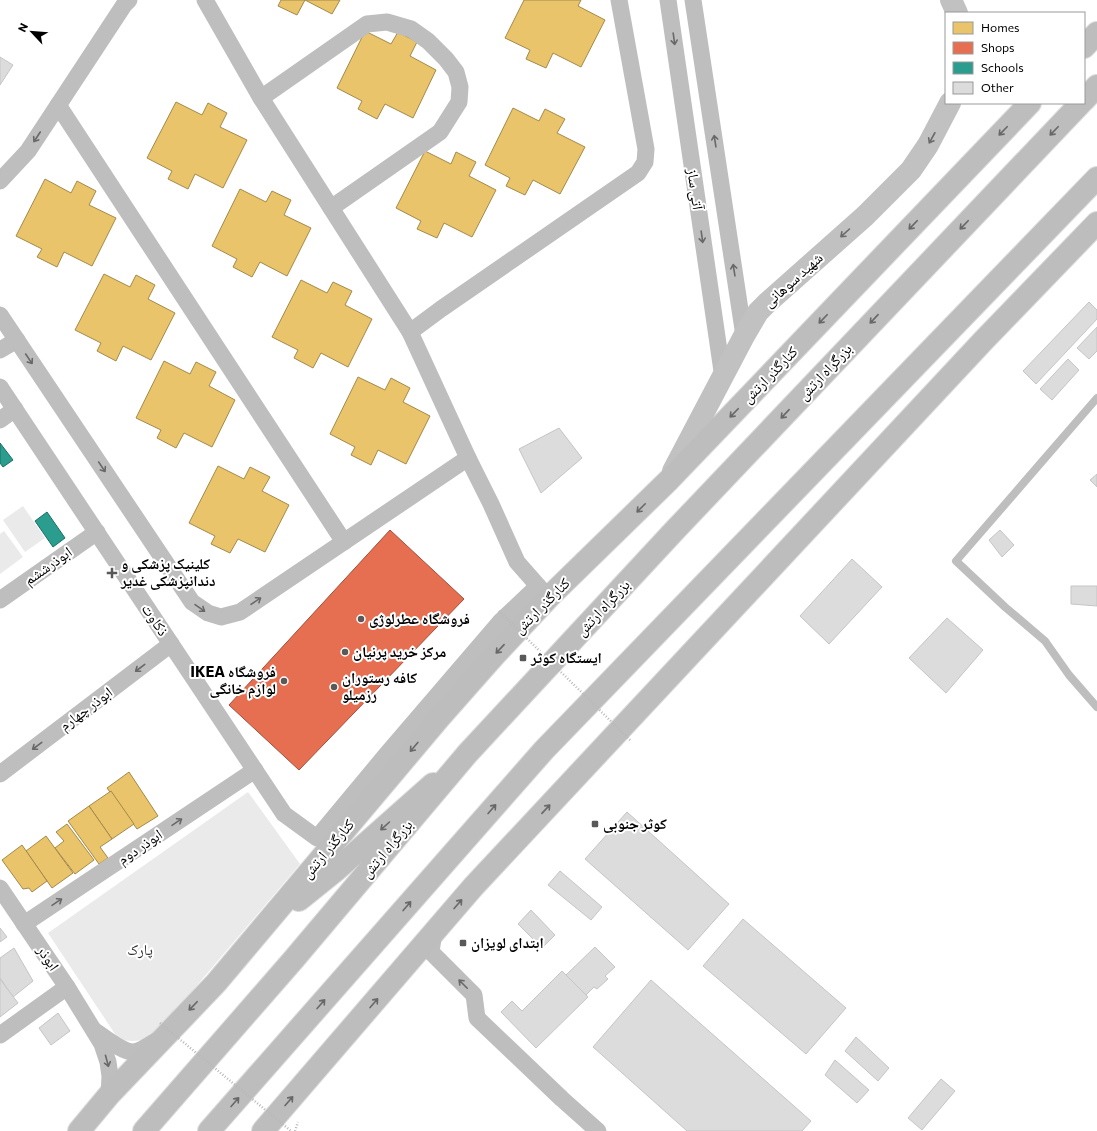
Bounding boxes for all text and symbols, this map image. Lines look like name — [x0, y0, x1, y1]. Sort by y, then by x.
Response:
north arrow — [12, 12, 52, 52]
legend — [945, 12, 1085, 104]
text: Homes — [981, 20, 1019, 34]
text: N — [15, 21, 30, 34]
one-way arrow — [670, 32, 678, 45]
text: Shops — [981, 40, 1015, 54]
text: Schools — [981, 60, 1024, 74]
text: Other — [981, 80, 1014, 94]
one-way arrow — [999, 126, 1008, 136]
one-way arrow — [1049, 126, 1059, 136]
one-way arrow — [33, 131, 41, 142]
one-way arrow — [928, 132, 936, 144]
one-way arrow — [711, 135, 719, 148]
street label: آتی ساز — [682, 166, 708, 212]
one-way arrow — [909, 220, 918, 230]
one-way arrow — [959, 220, 969, 230]
one-way arrow — [840, 229, 850, 238]
one-way arrow — [698, 230, 706, 243]
street label: شهید سوهانی — [759, 248, 827, 312]
one-way arrow — [730, 264, 738, 277]
one-way arrow — [819, 314, 828, 324]
one-way arrow — [870, 314, 879, 324]
street label: بزرگراه ارتش — [794, 339, 856, 405]
street label: کنارگذر ارتش — [738, 342, 802, 408]
one-way arrow — [26, 353, 34, 365]
one-way arrow — [729, 408, 738, 418]
one-way arrow — [780, 409, 790, 419]
one-way arrow — [98, 461, 106, 472]
one-way arrow — [636, 503, 646, 513]
street label: ابوذرششم — [20, 542, 76, 590]
place label: کلینیک پزشکی و دندانپزشکی غدیر — [120, 554, 215, 590]
marker: کلینیک پزشکی و دندانپزشکی غدیر — [106, 567, 118, 579]
street label: کنارگذر ارتش — [509, 573, 575, 639]
street label: بزرگراه ارتش — [572, 575, 634, 641]
one-way arrow — [250, 597, 261, 605]
street label: ذکاوت — [138, 600, 173, 639]
one-way arrow — [194, 604, 205, 612]
place label: فروشگاه عطرلوژی — [369, 609, 470, 628]
marker: فروشگاه عطرلوژی — [356, 614, 366, 624]
place label: مرکز خرید پرنیان — [353, 642, 446, 661]
one-way arrow — [495, 644, 504, 655]
marker: مرکز خرید پرنیان — [340, 647, 350, 657]
place label: ایستگاه کوثر — [530, 648, 602, 666]
marker: ایستگاه کوثر — [518, 653, 528, 663]
place label: IKEA فروشگاه لوازم خانگی — [190, 662, 276, 699]
one-way arrow — [135, 664, 146, 672]
place label: کافه رستوران رزمیلو — [342, 668, 417, 703]
marker: IKEA فروشگاه لوازم خانگی — [279, 676, 289, 686]
street label: ابوذر چهارم — [55, 682, 117, 736]
marker: کافه رستوران رزمیلو — [329, 682, 339, 692]
one-way arrow — [31, 742, 42, 750]
one-way arrow — [410, 742, 419, 753]
one-way arrow — [488, 803, 497, 814]
one-way arrow — [541, 804, 551, 814]
place label: کوثر جنوبی — [603, 814, 667, 833]
street label: کنارگذر ارتش — [297, 815, 359, 883]
street label: بزرگراه ارتش — [357, 816, 417, 882]
one-way arrow — [171, 818, 182, 827]
marker: کوثر جنوبی — [590, 819, 600, 829]
one-way arrow — [380, 822, 391, 831]
street label: ابوذر دوم — [114, 825, 166, 869]
one-way arrow — [51, 898, 63, 906]
one-way arrow — [454, 899, 463, 910]
one-way arrow — [402, 901, 411, 912]
place label: ابتدای لویزان — [471, 933, 544, 952]
marker: ابتدای لویزان — [458, 938, 468, 948]
park label: پارک — [127, 940, 153, 959]
street label: ابوذر — [33, 941, 64, 974]
one-way arrow — [458, 979, 468, 989]
one-way arrow — [369, 998, 378, 1008]
one-way arrow — [316, 999, 326, 1009]
one-way arrow — [188, 1001, 198, 1011]
one-way arrow — [104, 1054, 111, 1067]
one-way arrow — [231, 1096, 240, 1107]
one-way arrow — [284, 1096, 293, 1107]

